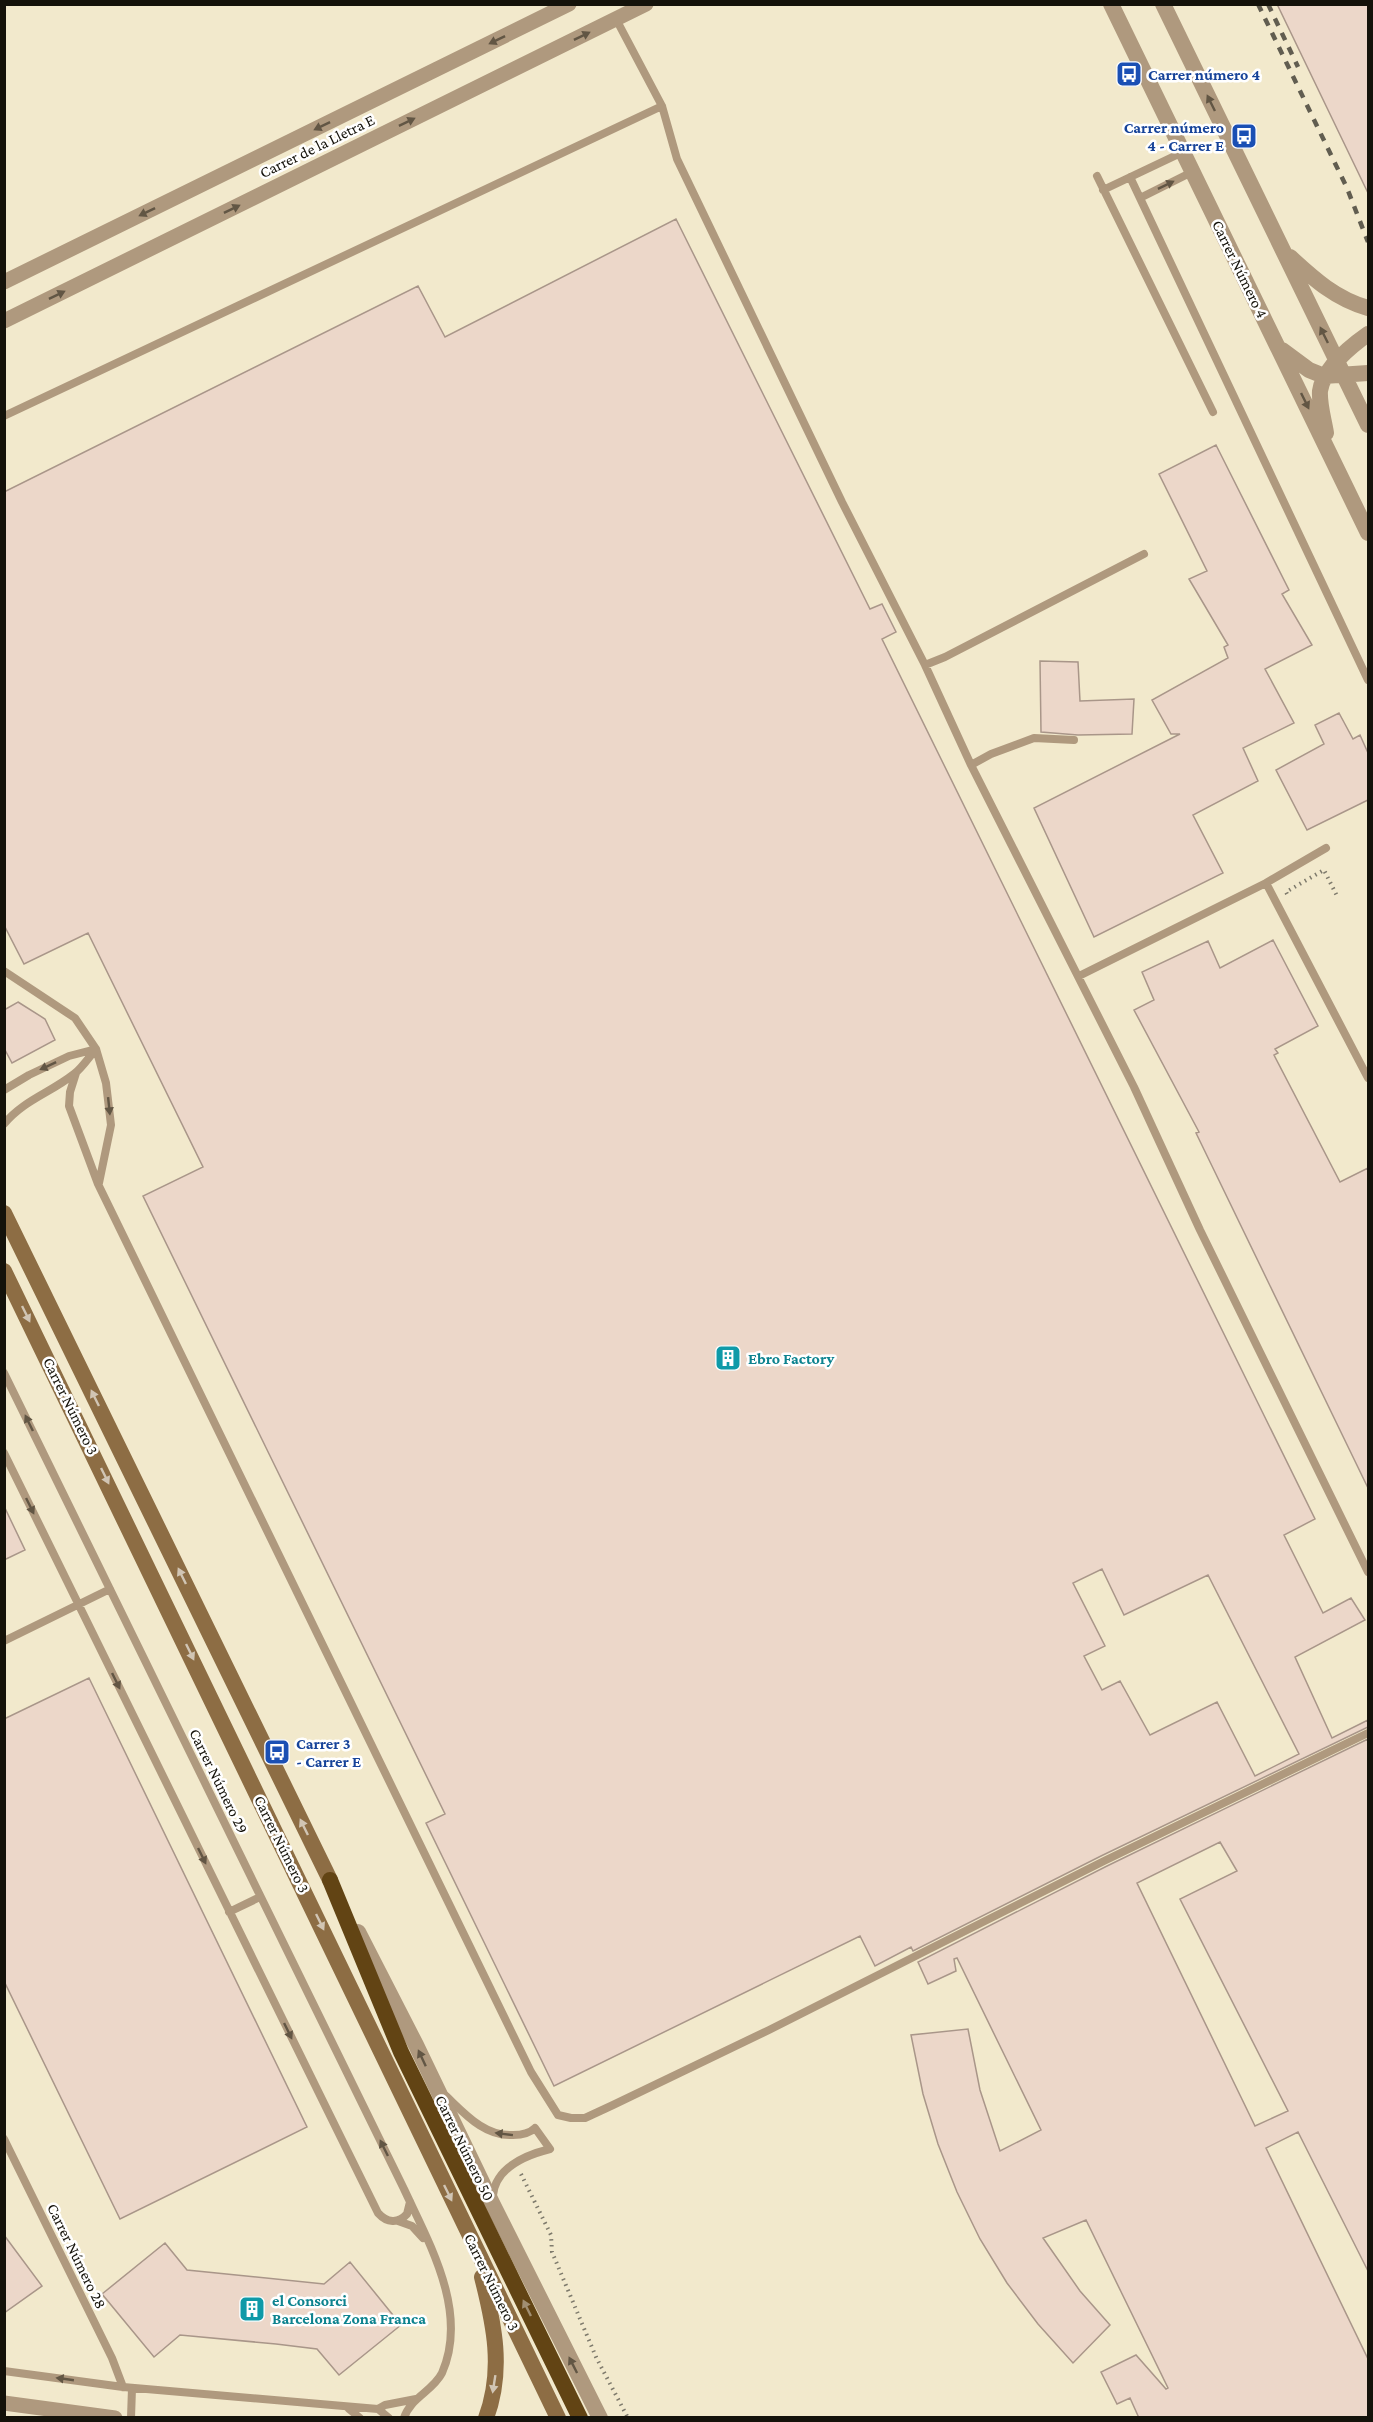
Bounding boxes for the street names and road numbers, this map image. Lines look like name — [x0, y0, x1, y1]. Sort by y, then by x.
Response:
street label: Carrer de la Lletra E — [257, 111, 377, 181]
street label: Carrer Número 4 — [1209, 217, 1271, 321]
street label: Carrer Número 3 — [40, 1355, 102, 1457]
street label: Carrer Número 29 — [186, 1726, 252, 1836]
street label: Carrer Número 3 — [251, 1793, 313, 1895]
street label: Carrer Número 50 — [432, 2092, 498, 2204]
street label: Carrer Número 28 — [44, 2201, 110, 2311]
street label: Carrer Número 3 — [461, 2231, 523, 2333]

